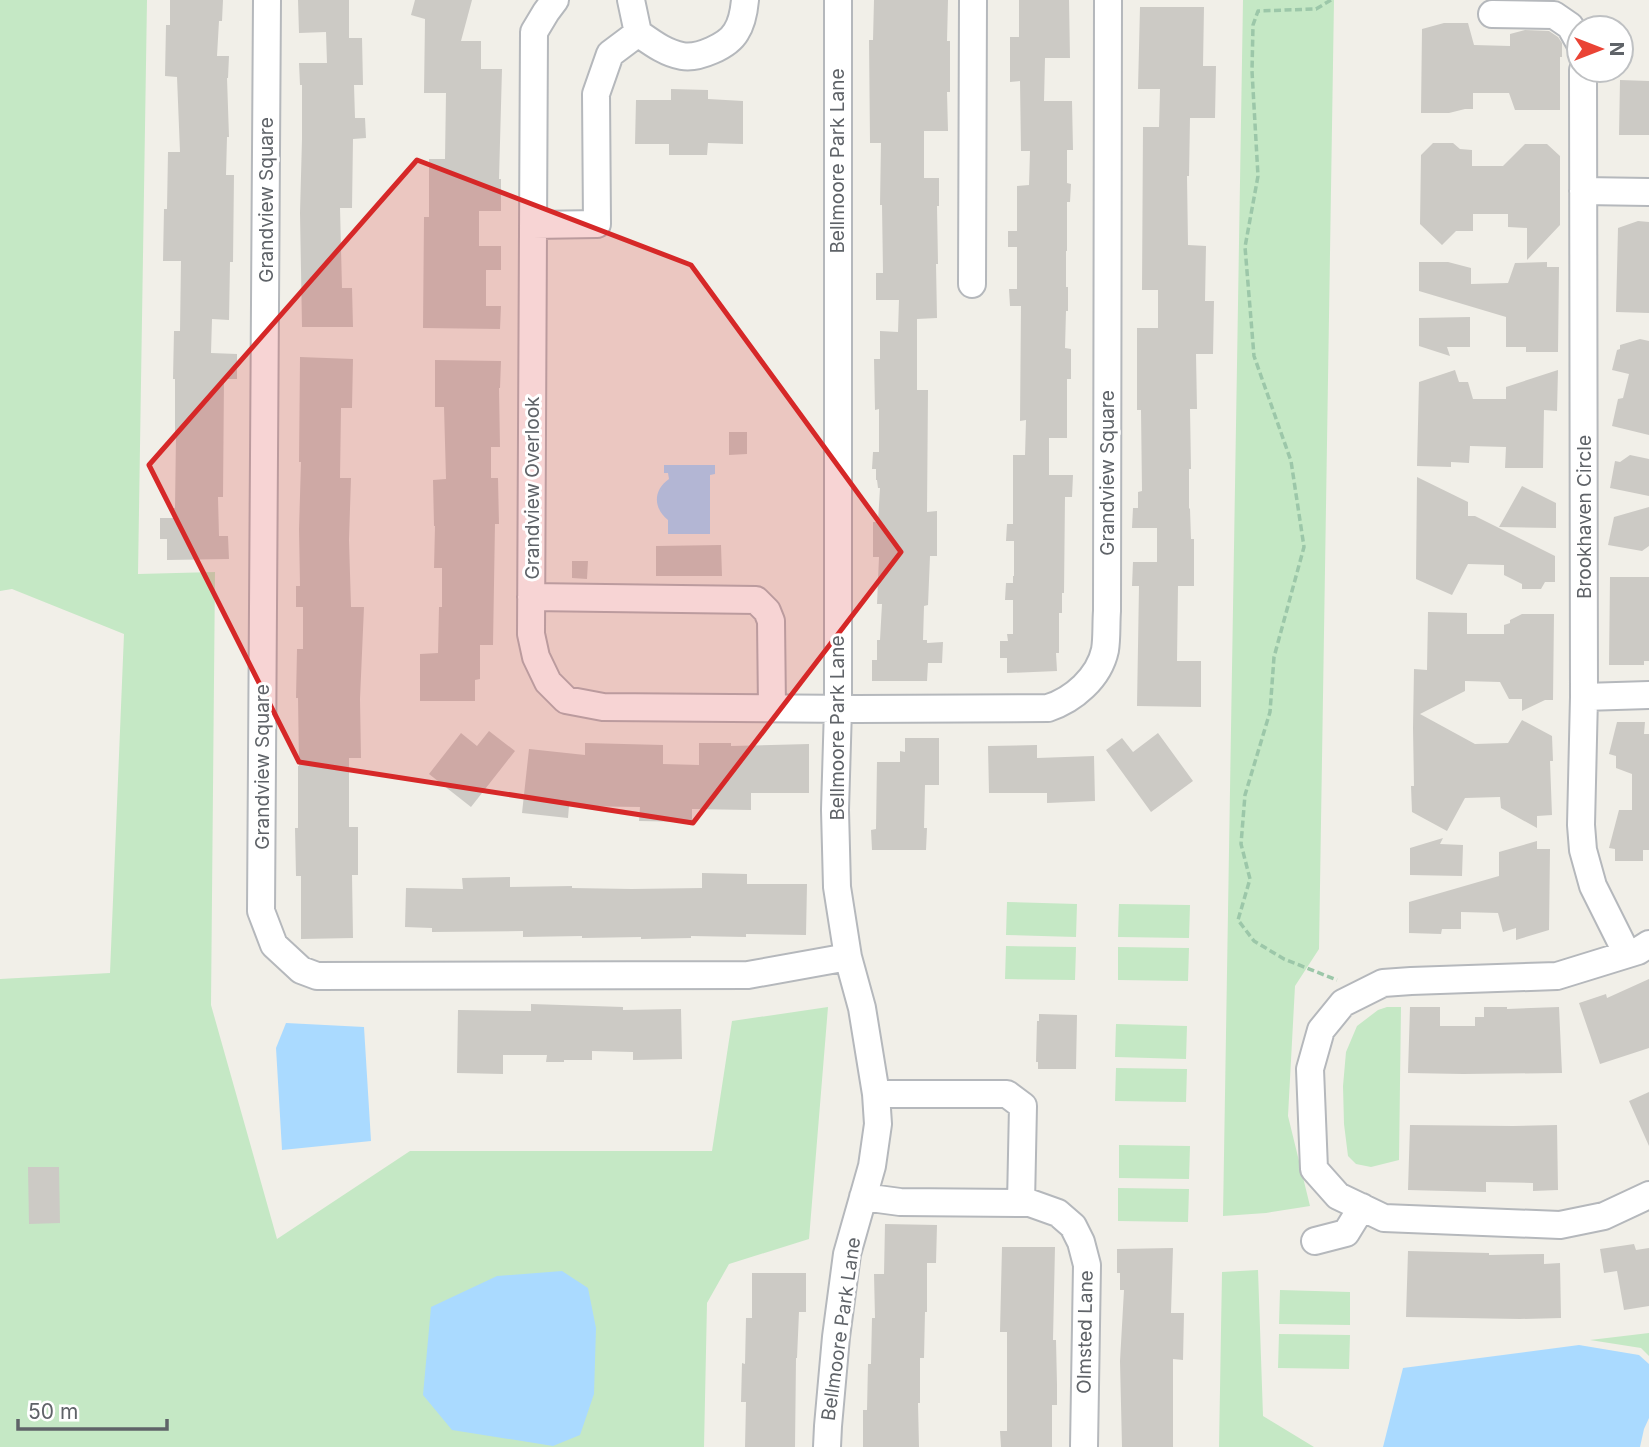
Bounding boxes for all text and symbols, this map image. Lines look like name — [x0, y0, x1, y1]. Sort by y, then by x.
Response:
north arrow — [1565, 14, 1635, 84]
text: N — [1605, 42, 1628, 56]
street label: Bellmoore Park Lane — [826, 68, 849, 254]
street label: Grandview Square — [255, 117, 278, 283]
street label: Grandview Square — [1096, 390, 1119, 556]
street label: Grandview Overlook — [521, 396, 544, 580]
street label: Brookhaven Circle — [1573, 435, 1596, 599]
street label: Bellmoore Park Lane — [826, 635, 849, 821]
street label: Grandview Square — [251, 684, 274, 850]
street label: Bellmoore Park Lane — [817, 1236, 865, 1422]
street label: Olmsted Lane — [1072, 1270, 1098, 1394]
scale bar — [18, 1388, 166, 1432]
text: 50 m — [28, 1399, 78, 1424]

